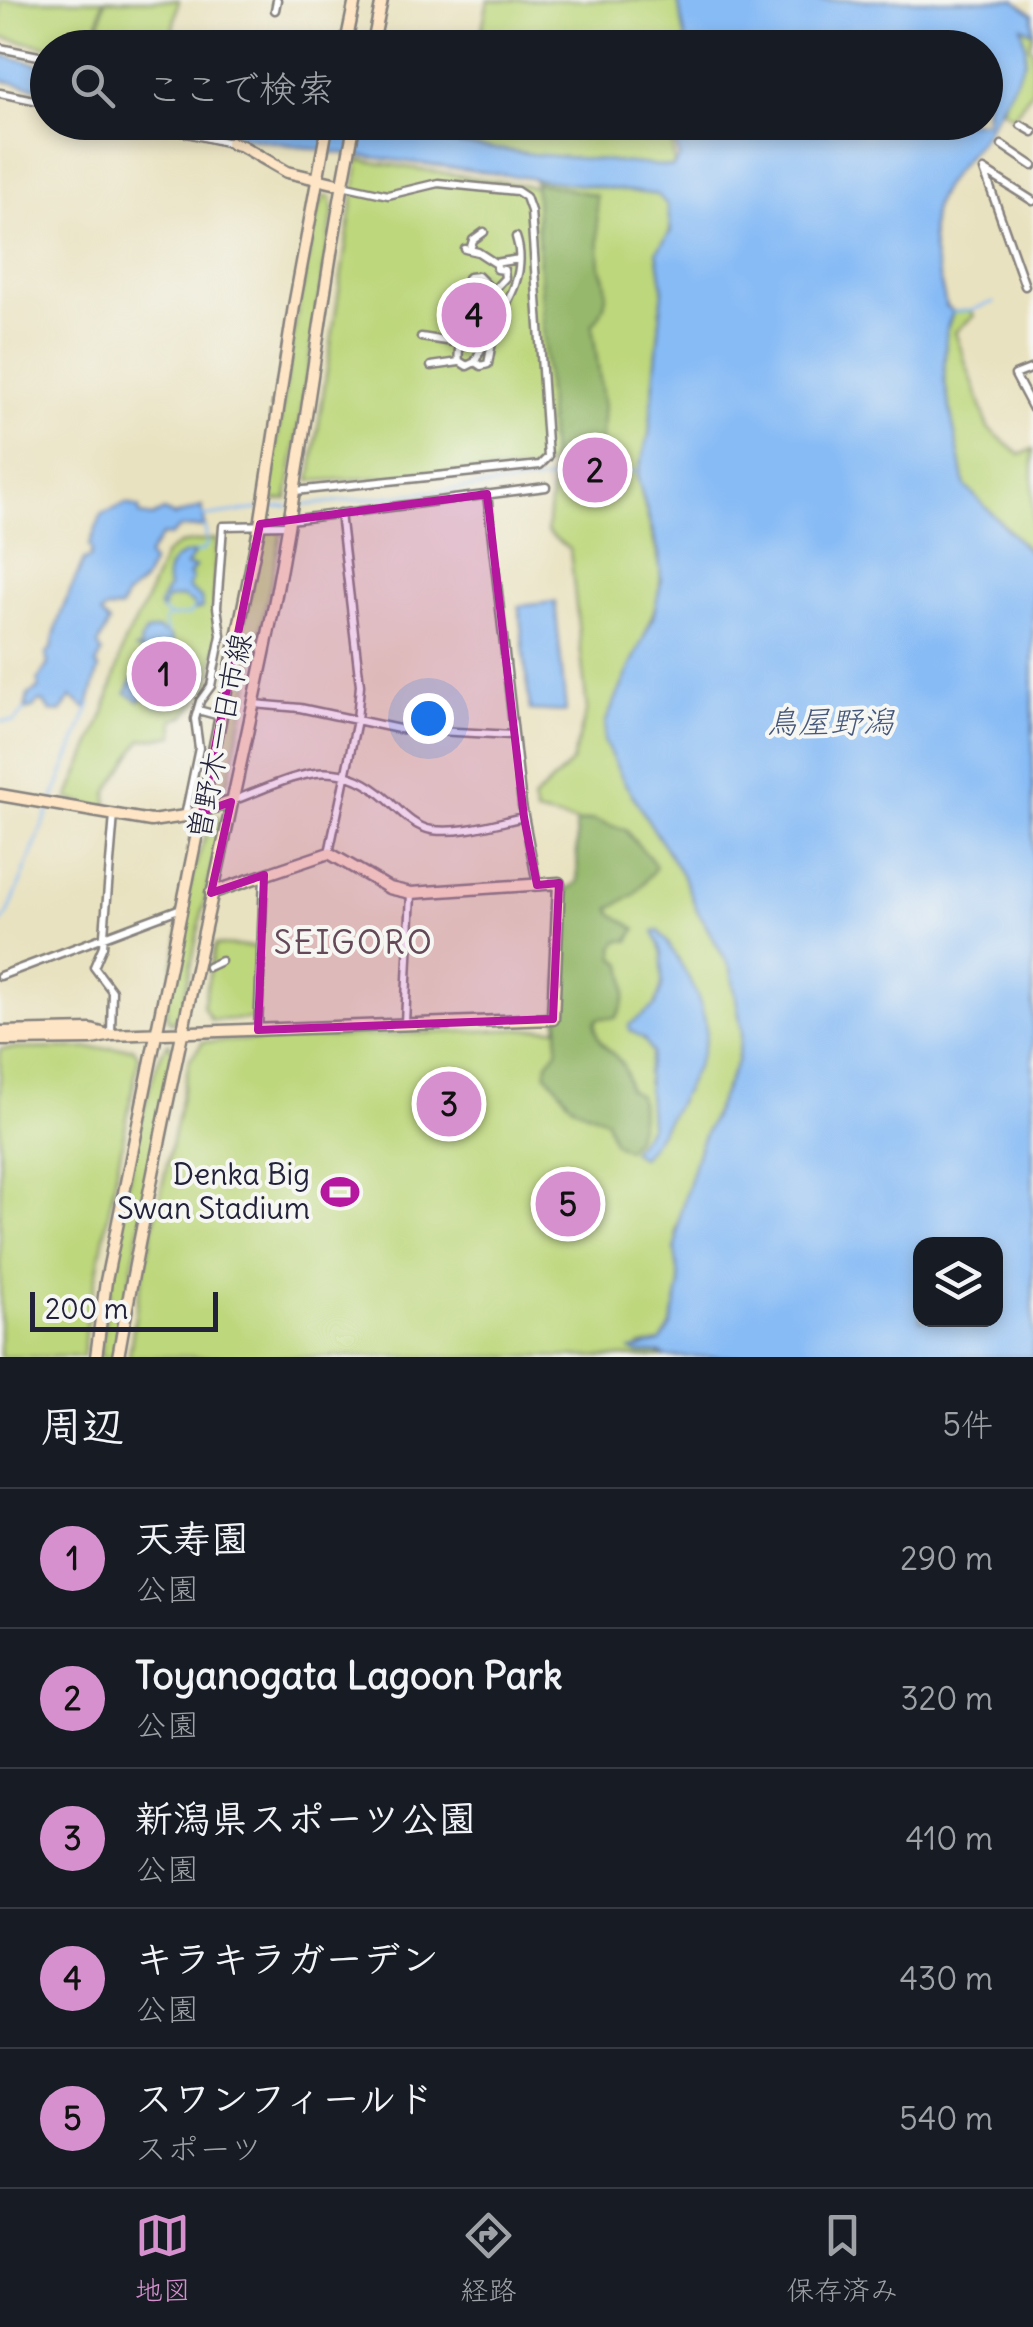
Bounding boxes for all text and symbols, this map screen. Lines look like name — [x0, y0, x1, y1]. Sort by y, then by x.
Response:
search box — [30, 30, 1003, 140]
icon: search — [65, 58, 120, 113]
text: ここで検索 — [145, 65, 335, 112]
pin: 4 — [442, 278, 506, 352]
pin: 2 — [562, 432, 628, 508]
street label: 曽野木一日市線 — [179, 629, 259, 842]
pin: 1 — [132, 636, 196, 712]
your location — [403, 693, 454, 744]
water label: 鳥屋野潟 — [766, 701, 895, 742]
district label: SEIGORO — [274, 922, 434, 963]
pin: 3 — [416, 1066, 482, 1142]
place label: Denka Big Swan Stadium — [117, 1155, 310, 1227]
pin: 5 — [536, 1166, 600, 1242]
sports icon: Denka Big Swan Stadium — [319, 1171, 361, 1213]
map controls — [913, 1237, 1003, 1327]
button: layers — [913, 1237, 1003, 1327]
scale bar — [30, 1287, 218, 1332]
text: 200 m — [45, 1291, 128, 1327]
text: 周辺 — [40, 1400, 124, 1452]
text: 5件 — [943, 1404, 993, 1445]
text: 天寿園 — [135, 1515, 249, 1562]
text: 1 — [66, 1538, 79, 1579]
text: 290 m — [900, 1538, 993, 1579]
text: 公園 — [135, 1568, 199, 1609]
text: Toyanogata Lagoon Park — [135, 1652, 562, 1699]
text: 2 — [64, 1678, 81, 1719]
text: 320 m — [901, 1678, 993, 1719]
text: 公園 — [135, 1704, 199, 1745]
text: 新潟県スポーツ公園 — [135, 1795, 476, 1842]
text: 3 — [63, 1818, 82, 1859]
text: 410 m — [905, 1818, 993, 1859]
text: 公園 — [135, 1848, 199, 1889]
text: キラキラガーデン — [135, 1935, 439, 1982]
text: 4 — [63, 1958, 82, 1999]
text: 430 m — [900, 1958, 993, 1999]
text: 公園 — [135, 1988, 199, 2029]
text: スワンフィールド — [135, 2075, 434, 2122]
text: 5 — [63, 2098, 82, 2139]
text: 540 m — [899, 2098, 993, 2139]
text: スポーツ — [135, 2128, 262, 2169]
tab: 地図 — [135, 2208, 191, 2308]
tab: 経路 — [460, 2208, 516, 2308]
tab: 保存済み — [786, 2208, 898, 2308]

